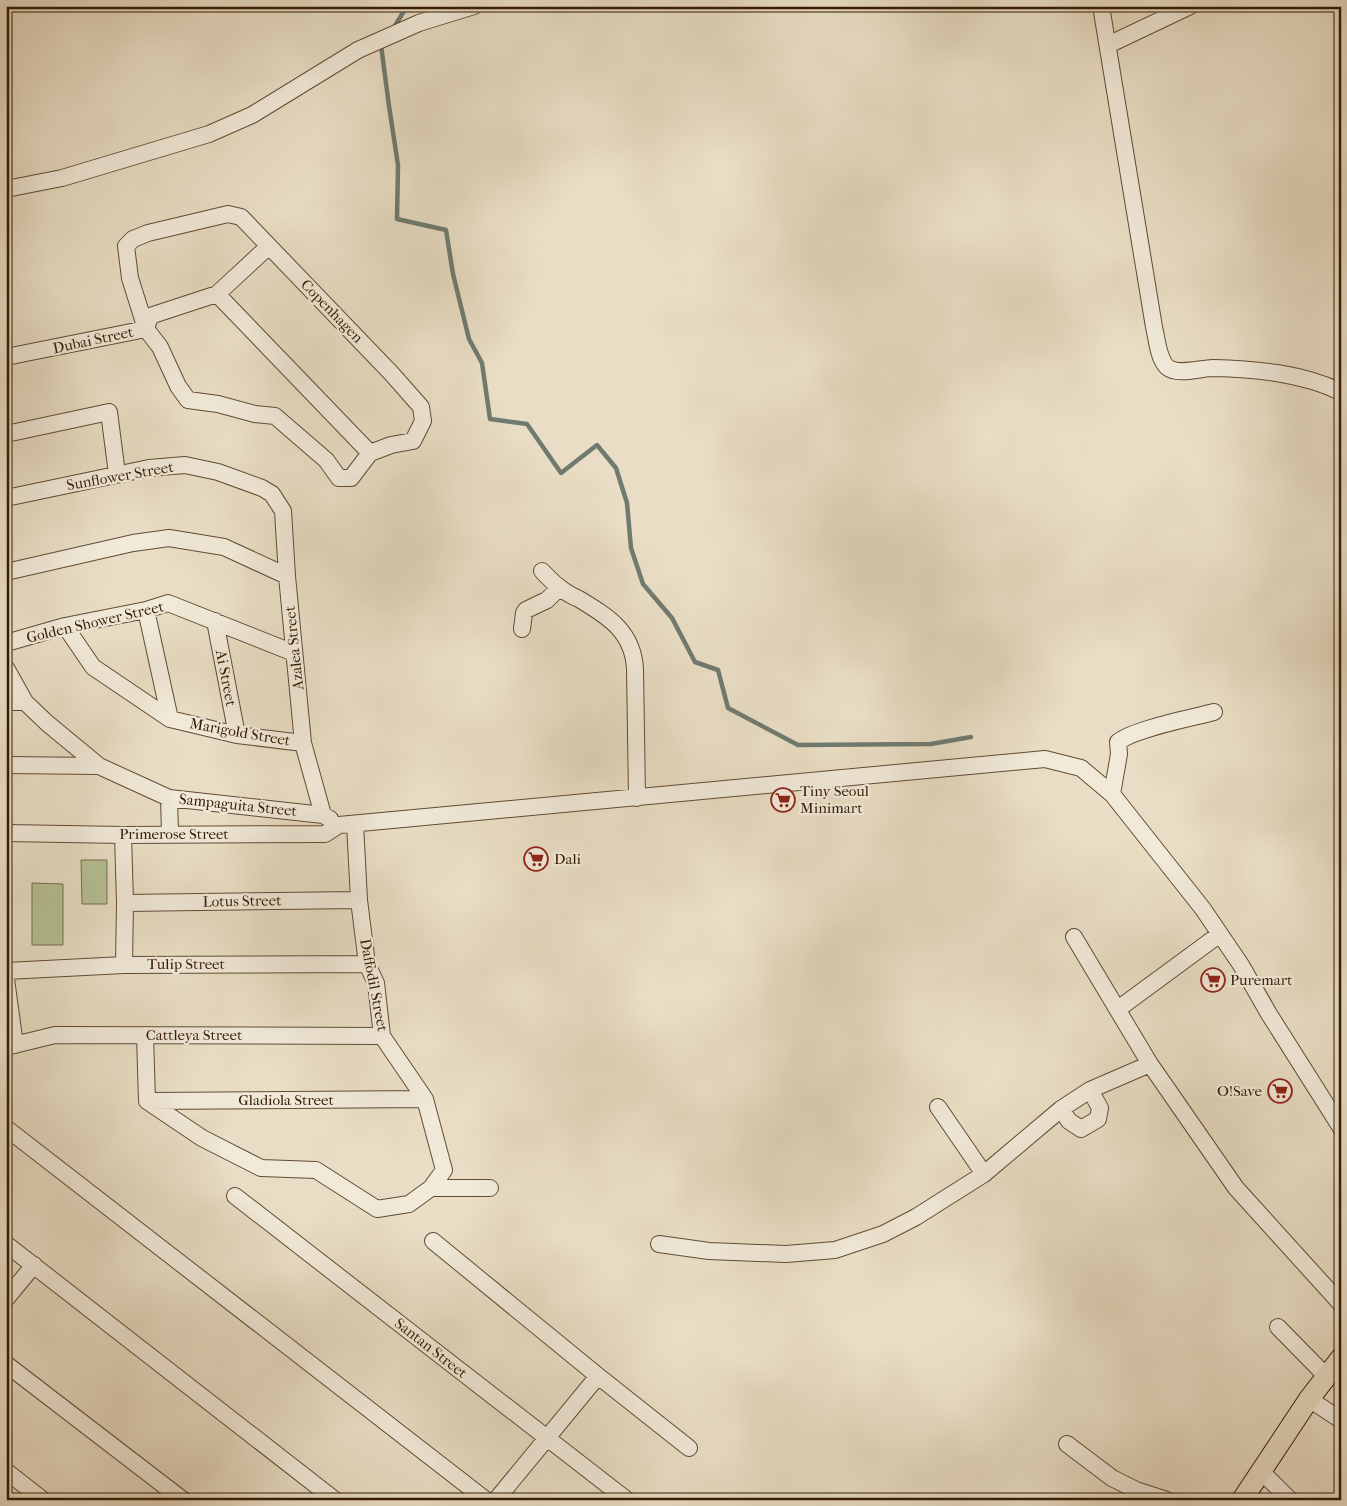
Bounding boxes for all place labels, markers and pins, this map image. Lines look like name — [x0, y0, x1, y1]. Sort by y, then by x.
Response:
place label: Tiny Seoul Minimart — [800, 782, 869, 817]
supermarket icon: Tiny Seoul Minimart — [770, 787, 796, 813]
supermarket icon: Dali — [523, 846, 549, 872]
place label: Dali — [554, 850, 582, 868]
supermarket icon: Puremart — [1200, 967, 1226, 993]
place label: Puremart — [1230, 971, 1293, 989]
supermarket icon: O!Save — [1267, 1078, 1293, 1104]
place label: O!Save — [1217, 1082, 1263, 1100]

